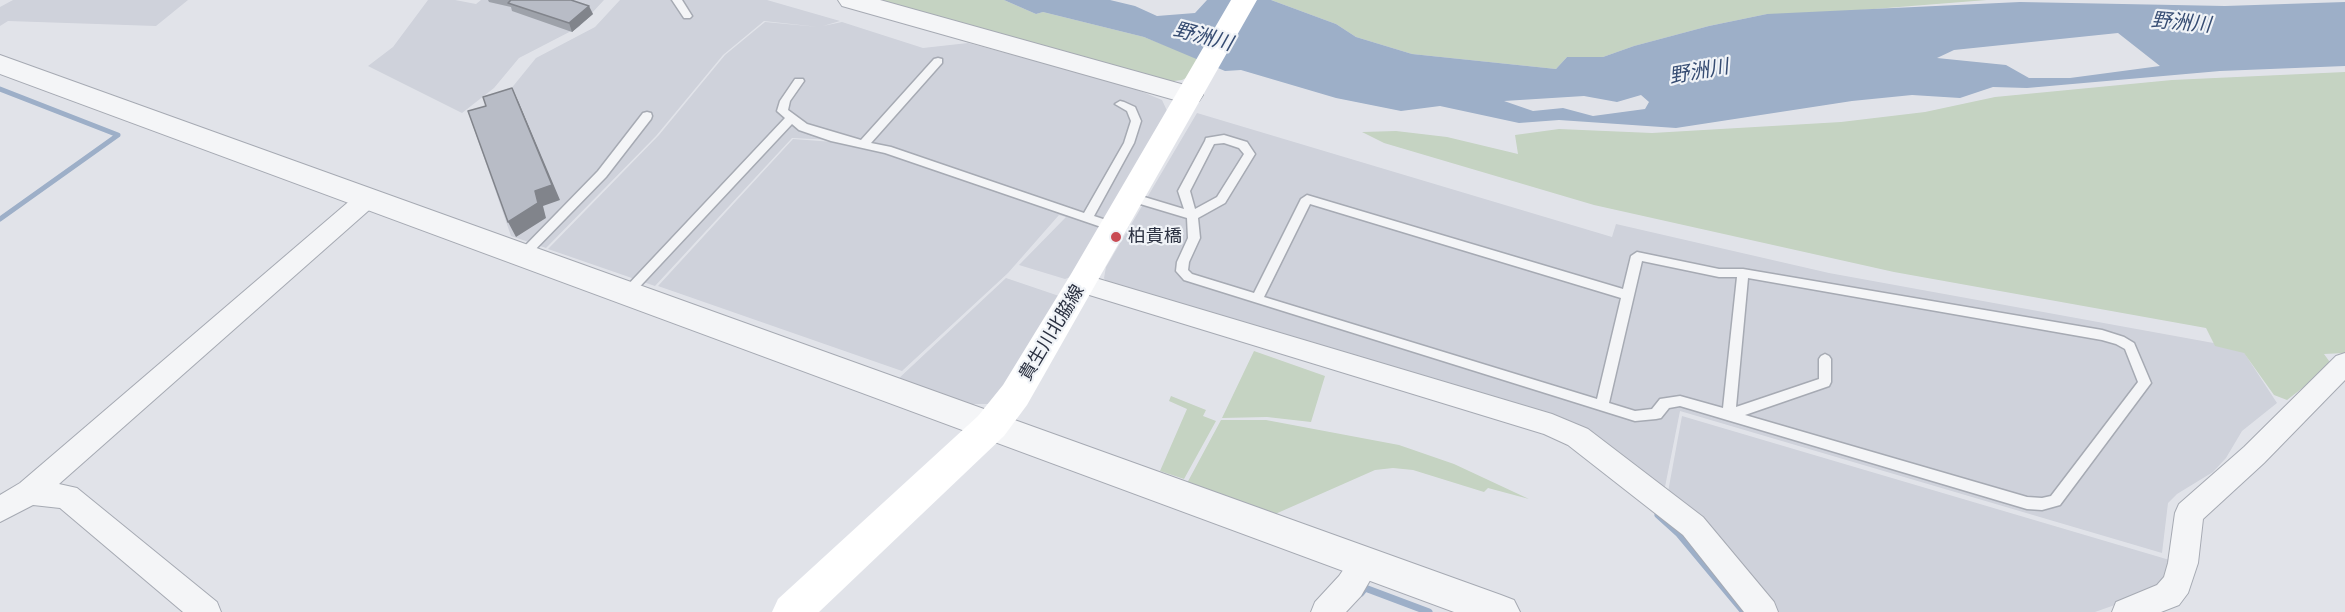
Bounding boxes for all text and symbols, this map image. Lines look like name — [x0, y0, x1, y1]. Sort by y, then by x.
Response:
water label: 野洲川 — [2150, 8, 2212, 38]
water label: 野洲川 — [1171, 18, 1235, 56]
water label: 野洲川 — [1667, 55, 1731, 89]
place label: 柏貴橋 — [1128, 226, 1182, 248]
marker: 柏貴橋 — [1109, 230, 1123, 244]
street label: 貴生川北脇線 — [1015, 281, 1089, 385]

